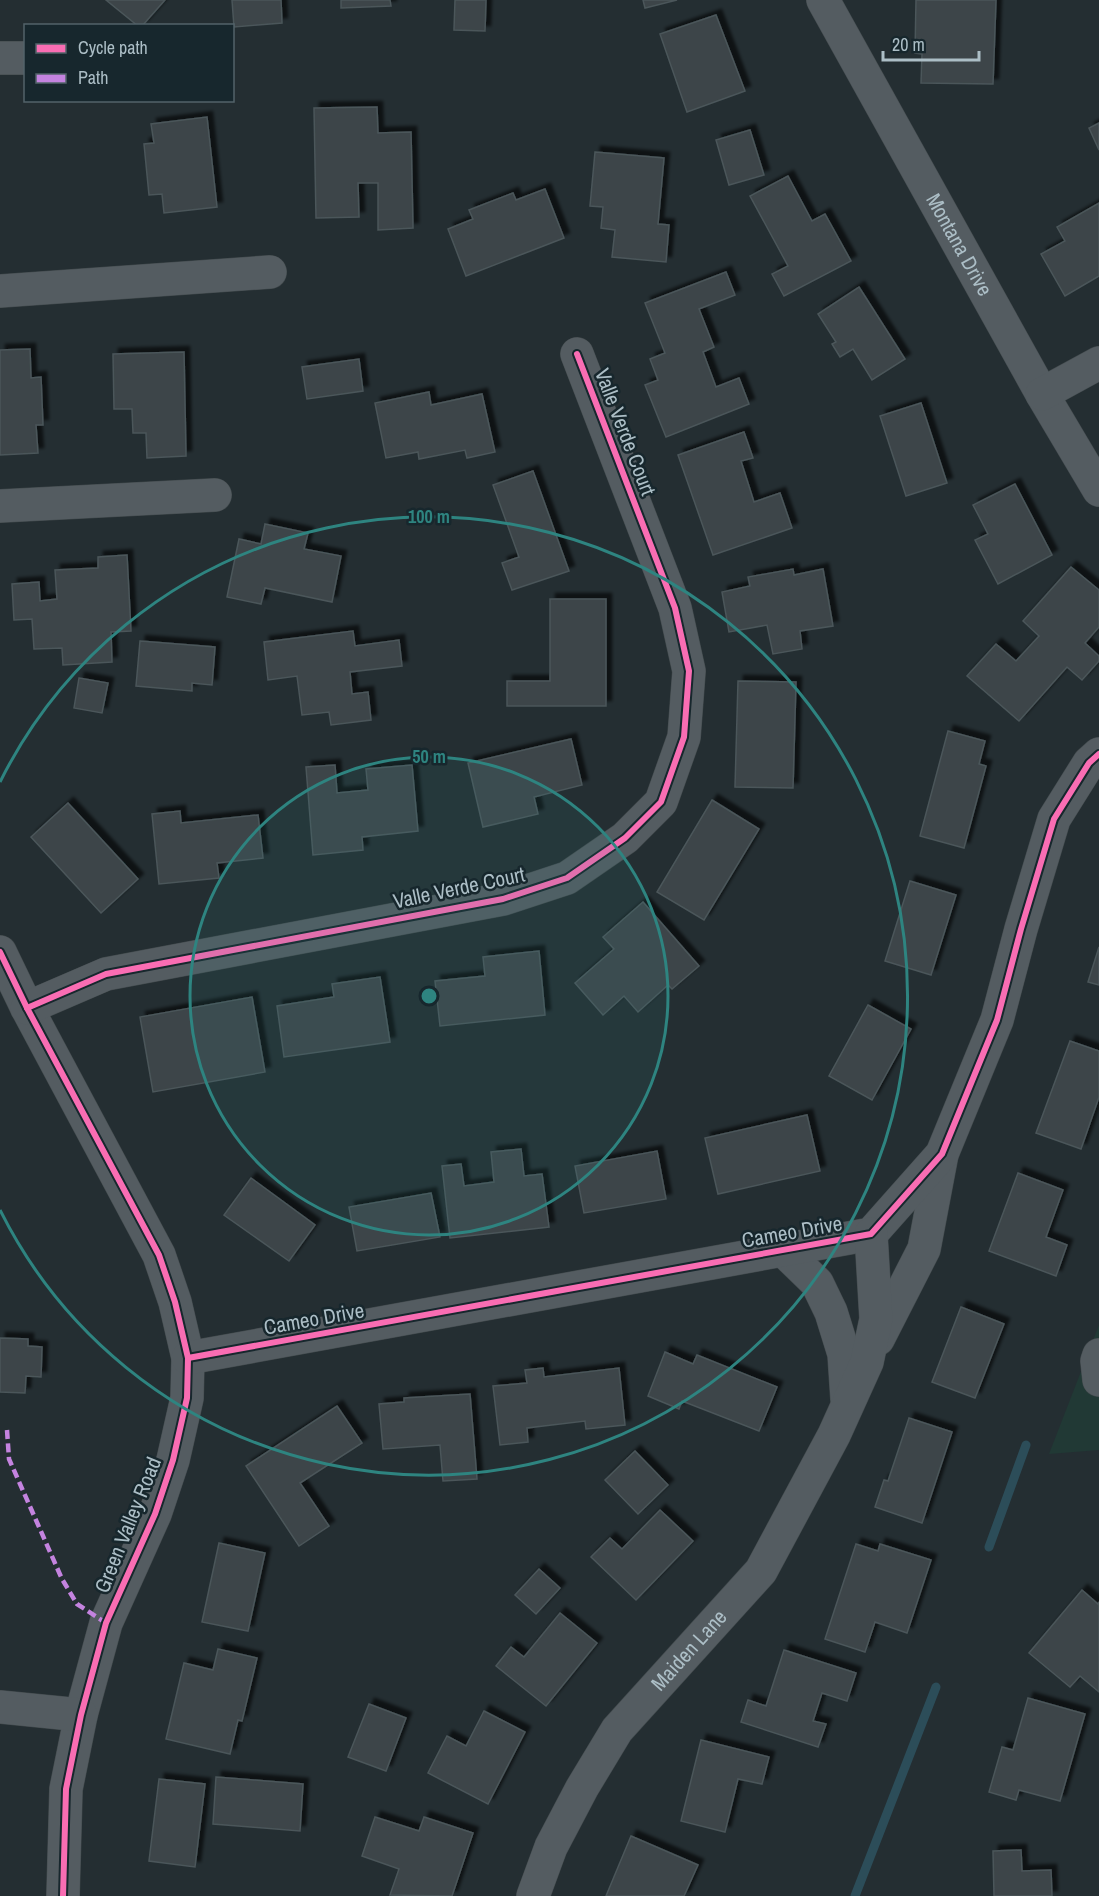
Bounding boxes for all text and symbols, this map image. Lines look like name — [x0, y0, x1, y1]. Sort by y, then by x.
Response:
legend — [24, 24, 234, 102]
scale bar — [883, 24, 979, 62]
text: 20 m — [892, 32, 925, 57]
text: Cycle path — [78, 35, 148, 60]
text: Path — [78, 65, 108, 90]
street label: Montana Drive — [919, 188, 1000, 301]
street label: Valle Verde Court — [588, 364, 663, 500]
text: 100 m — [408, 504, 450, 529]
text: 50 m — [412, 744, 446, 769]
street label: Valle Verde Court — [390, 859, 528, 916]
centre of rings — [419, 986, 439, 1006]
street label: Cameo Drive — [739, 1208, 844, 1255]
street label: Cameo Drive — [261, 1295, 366, 1342]
street label: Green Valley Road — [87, 1453, 168, 1597]
street label: Maiden Lane — [644, 1603, 733, 1697]

